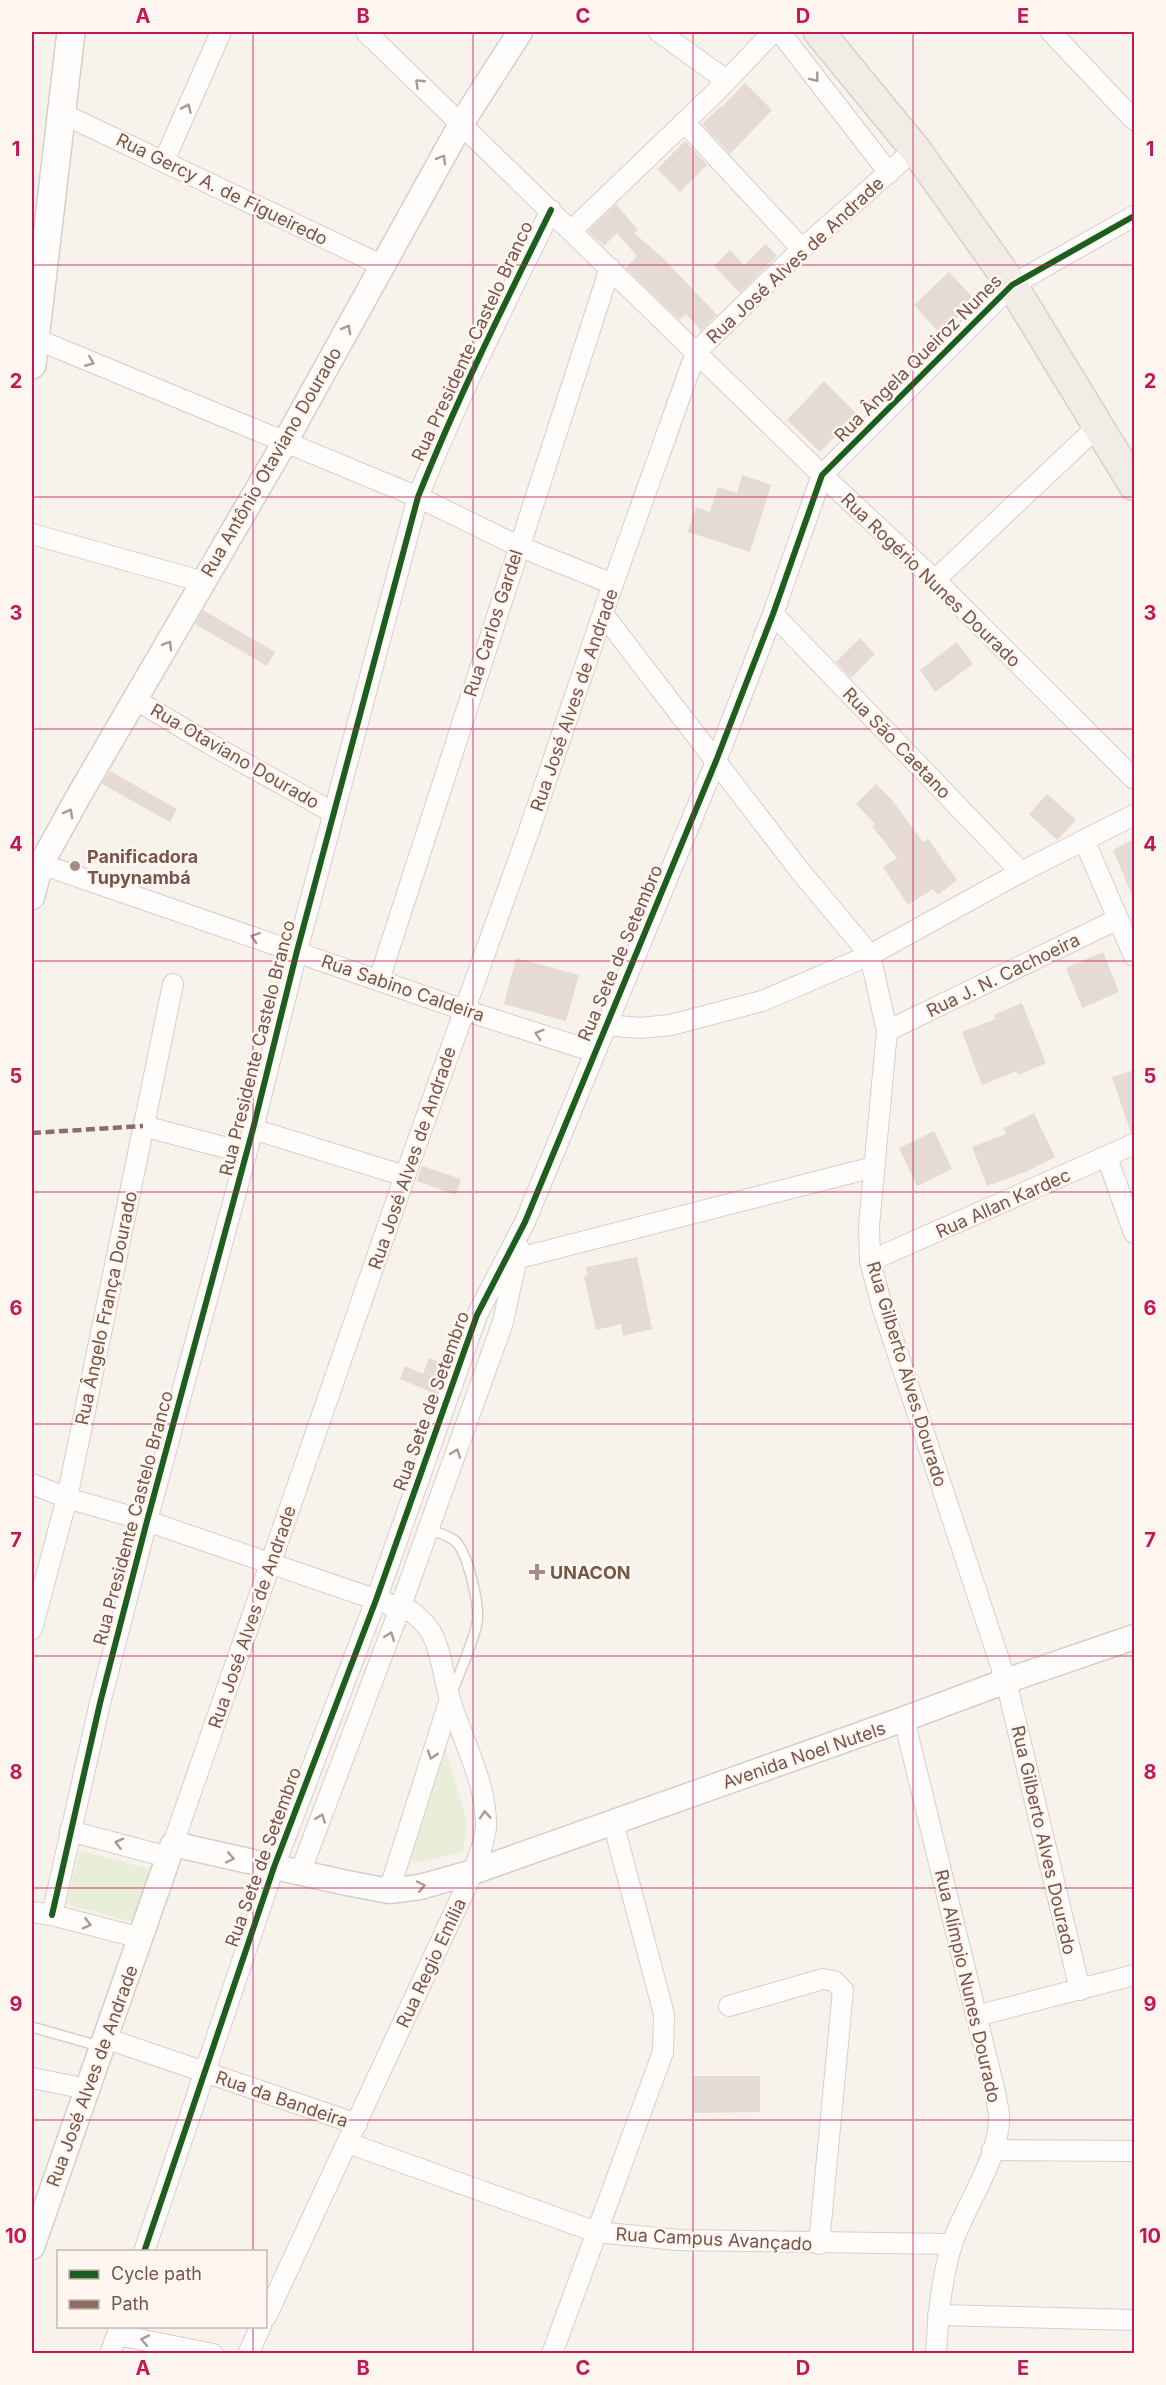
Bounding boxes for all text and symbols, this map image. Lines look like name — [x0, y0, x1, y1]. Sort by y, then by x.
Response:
text: A — [136, 4, 151, 28]
text: B — [356, 4, 370, 28]
text: C — [576, 4, 590, 28]
text: D — [796, 4, 810, 28]
text: E — [1017, 4, 1029, 28]
one-way arrow — [808, 71, 819, 82]
one-way arrow — [416, 80, 427, 91]
one-way arrow — [180, 103, 192, 114]
street label: Rua Gercy A. de Figueiredo — [113, 129, 331, 249]
text: 1 — [12, 137, 20, 161]
text: 1 — [1146, 137, 1154, 161]
one-way arrow — [434, 154, 446, 165]
street label: Rua José Alves de Andrade — [702, 172, 888, 348]
street label: Rua Presidente Castelo Branco — [407, 218, 537, 464]
street label: Rua Ângela Queiroz Nunes — [829, 269, 1006, 446]
one-way arrow — [339, 325, 351, 335]
street label: Rua Antônio Otaviano Dourado — [197, 343, 345, 581]
one-way arrow — [83, 355, 94, 367]
text: 2 — [10, 369, 22, 393]
text: 2 — [1144, 369, 1156, 393]
street label: Rua Rogério Nunes Dourado — [837, 489, 1025, 671]
street label: Rua Carlos Gardel — [459, 547, 527, 699]
street label: Rua José Alves de Andrade — [526, 586, 622, 814]
text: 3 — [10, 601, 22, 625]
text: 3 — [1144, 601, 1156, 625]
one-way arrow — [160, 641, 172, 651]
street label: Rua São Caetano — [839, 683, 955, 803]
street label: Rua Otaviano Dourado — [147, 699, 323, 813]
one-way arrow — [62, 809, 73, 819]
text: 4 — [9, 832, 23, 856]
text: 4 — [1143, 832, 1157, 856]
place label: Panificadora Tupynambá — [87, 846, 198, 888]
marker: Panificadora Tupynambá — [68, 859, 82, 873]
street label: Rua Sete de Setembro — [573, 862, 667, 1044]
street label: Rua Presidente Castelo Branco — [215, 918, 299, 1178]
street label: Rua J. N. Cachoeira — [923, 929, 1083, 1021]
one-way arrow — [250, 932, 261, 944]
street label: Rua Sabino Caldeira — [319, 950, 487, 1026]
one-way arrow — [534, 1029, 545, 1041]
street label: Rua José Alves de Andrade — [364, 1044, 460, 1272]
text: 5 — [10, 1064, 22, 1088]
text: 5 — [1144, 1064, 1156, 1088]
street label: Rua Allan Kardec — [933, 1164, 1073, 1242]
street label: Rua Ângelo França Dourado — [70, 1189, 141, 1427]
street label: Rua Gilberto Alves Dourado — [863, 1259, 951, 1489]
text: 6 — [10, 1296, 23, 1320]
text: 6 — [1144, 1296, 1157, 1320]
street label: Rua Sete de Setembro — [389, 1308, 473, 1494]
street label: Rua Presidente Castelo Branco — [89, 1388, 177, 1648]
one-way arrow — [448, 1448, 461, 1458]
street label: Rua José Alves de Andrade — [204, 1503, 300, 1731]
text: 7 — [10, 1528, 22, 1552]
text: 7 — [1144, 1528, 1156, 1552]
place label: UNACON — [550, 1562, 630, 1583]
marker: UNACON — [528, 1563, 546, 1581]
one-way arrow — [383, 1631, 395, 1642]
street label: Avenida Noel Nutels — [720, 1717, 888, 1793]
street label: Rua Gilberto Alves Dourado — [1007, 1723, 1081, 1957]
one-way arrow — [426, 1749, 439, 1760]
text: 8 — [9, 1760, 23, 1784]
text: 8 — [1143, 1760, 1157, 1784]
street label: Rua Sete de Setembro — [221, 1764, 305, 1950]
one-way arrow — [479, 1811, 492, 1820]
one-way arrow — [313, 1814, 326, 1824]
one-way arrow — [114, 1838, 124, 1851]
one-way arrow — [225, 1851, 235, 1864]
street label: Rua Alímpio Nunes Dourado — [931, 1867, 1005, 2105]
one-way arrow — [416, 1881, 426, 1894]
street label: Rua Regio Emília — [392, 1895, 470, 2031]
one-way arrow — [81, 1916, 91, 1929]
street label: Rua José Alves de Andrade — [42, 1962, 142, 2190]
text: 9 — [10, 1992, 23, 2016]
text: 9 — [1144, 1992, 1157, 2016]
street label: Rua da Bandeira — [213, 2066, 351, 2132]
street label: Rua Campus Avançado — [615, 2223, 813, 2255]
text: 10 — [5, 2224, 27, 2248]
text: 10 — [1139, 2224, 1161, 2248]
legend — [57, 2250, 267, 2328]
text: Cycle path — [111, 2263, 202, 2284]
text: Path — [111, 2293, 149, 2314]
one-way arrow — [140, 2334, 150, 2347]
text: A — [136, 2356, 151, 2380]
text: B — [356, 2356, 370, 2380]
text: C — [576, 2356, 590, 2380]
text: D — [796, 2356, 810, 2380]
text: E — [1017, 2356, 1029, 2380]

